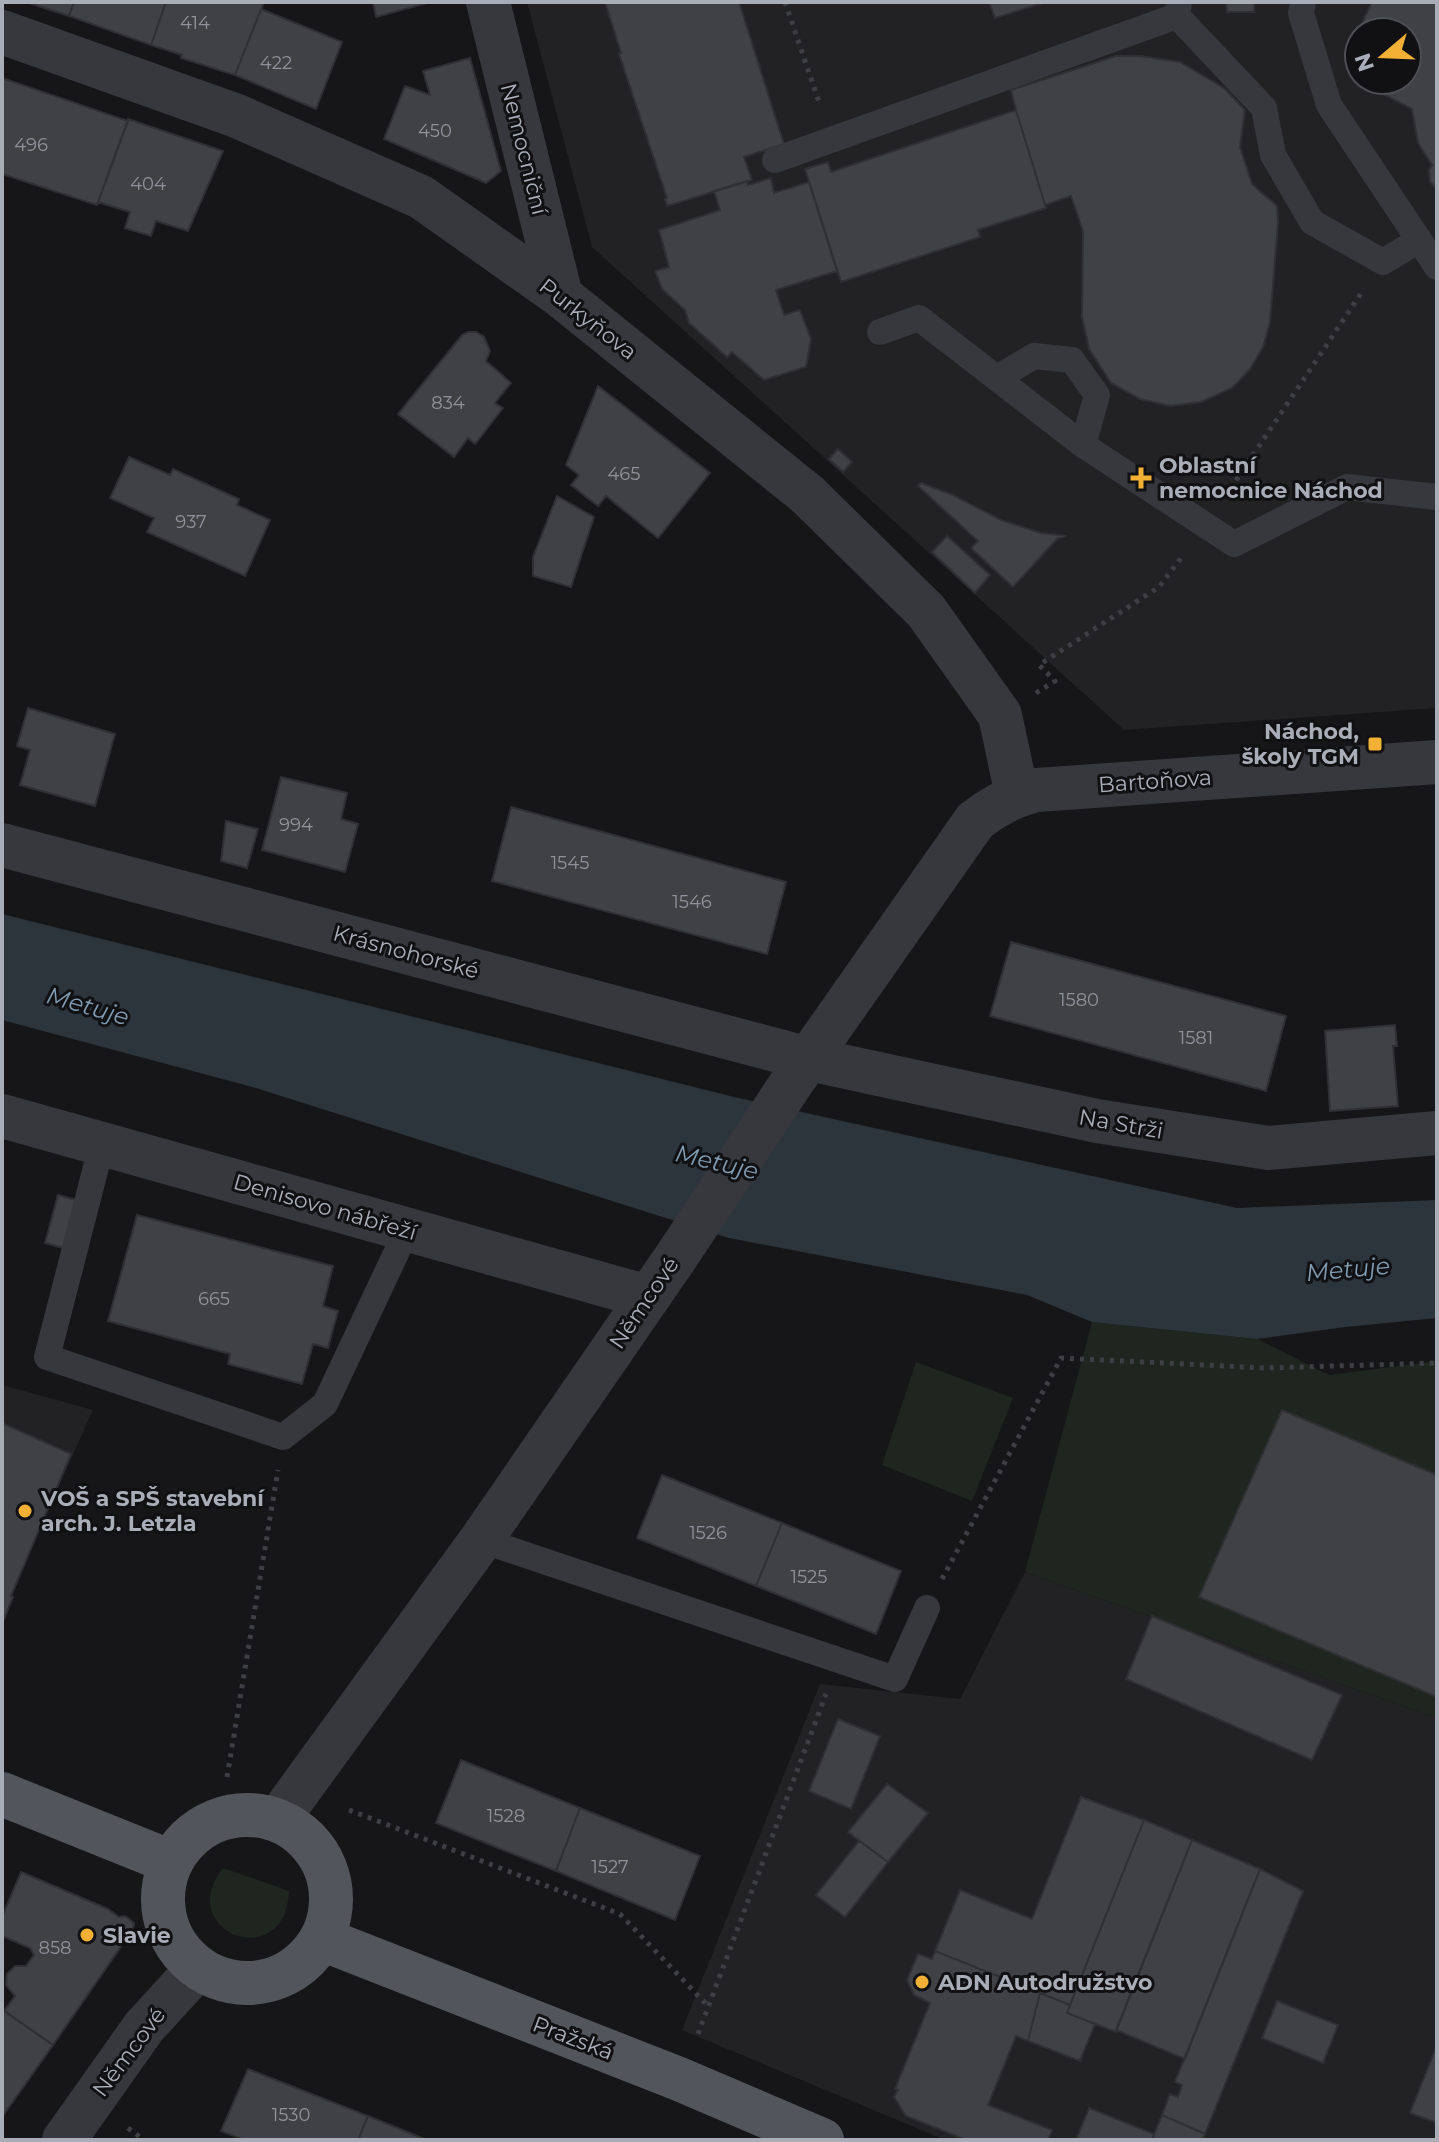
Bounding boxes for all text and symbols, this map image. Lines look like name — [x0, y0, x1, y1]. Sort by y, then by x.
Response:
house number: 414 — [180, 12, 210, 34]
north arrow — [1343, 16, 1423, 96]
text: N — [1349, 50, 1380, 75]
house number: 422 — [260, 52, 292, 74]
street label: Nemocniční — [495, 80, 554, 219]
house number: 450 — [418, 120, 452, 142]
house number: 496 — [14, 134, 48, 156]
house number: 404 — [130, 173, 166, 195]
street label: Purkyňova — [534, 272, 642, 366]
house number: 834 — [431, 392, 465, 414]
place label: Oblastní nemocnice Náchod — [1159, 452, 1383, 504]
house number: 465 — [607, 463, 641, 485]
marker: Oblastní nemocnice Náchod — [1130, 467, 1152, 489]
house number: 937 — [175, 511, 207, 533]
place label: Náchod, školy TGM — [1242, 718, 1359, 770]
marker: Náchod, školy TGM — [1366, 735, 1384, 753]
street label: Bartoňova — [1097, 764, 1213, 798]
house number: 994 — [279, 814, 313, 836]
house number: 1545 — [551, 852, 589, 874]
house number: 1546 — [672, 891, 712, 913]
street label: Krásnohorské — [330, 920, 482, 984]
water label: Metuje — [43, 980, 133, 1032]
house number: 1580 — [1059, 989, 1099, 1011]
house number: 1581 — [1179, 1027, 1213, 1049]
street label: Na Strži — [1077, 1103, 1165, 1145]
water label: Metuje — [673, 1138, 761, 1186]
street label: Denisovo nábřeží — [230, 1168, 421, 1246]
water label: Metuje — [1305, 1251, 1391, 1287]
street label: Němcové — [603, 1252, 685, 1354]
house number: 665 — [198, 1288, 230, 1310]
place label: VOŠ a SPŠ stavební arch. J. Letzla — [40, 1485, 265, 1537]
marker: VOŠ a SPŠ stavební arch. J. Letzla — [16, 1502, 34, 1520]
house number: 1526 — [689, 1522, 727, 1544]
house number: 1525 — [790, 1566, 828, 1588]
house number: 1528 — [487, 1805, 525, 1827]
house number: 1527 — [591, 1856, 629, 1878]
place label: Slavie — [103, 1922, 171, 1949]
marker: Slavie — [78, 1926, 96, 1944]
house number: 858 — [38, 1937, 72, 1959]
place label: ADN Autodružstvo — [937, 1969, 1152, 1996]
marker: ADN Autodružstvo — [913, 1973, 931, 1991]
street label: Němcové — [87, 2002, 171, 2102]
street label: Pražská — [529, 2010, 617, 2066]
house number: 1530 — [272, 2104, 310, 2126]

